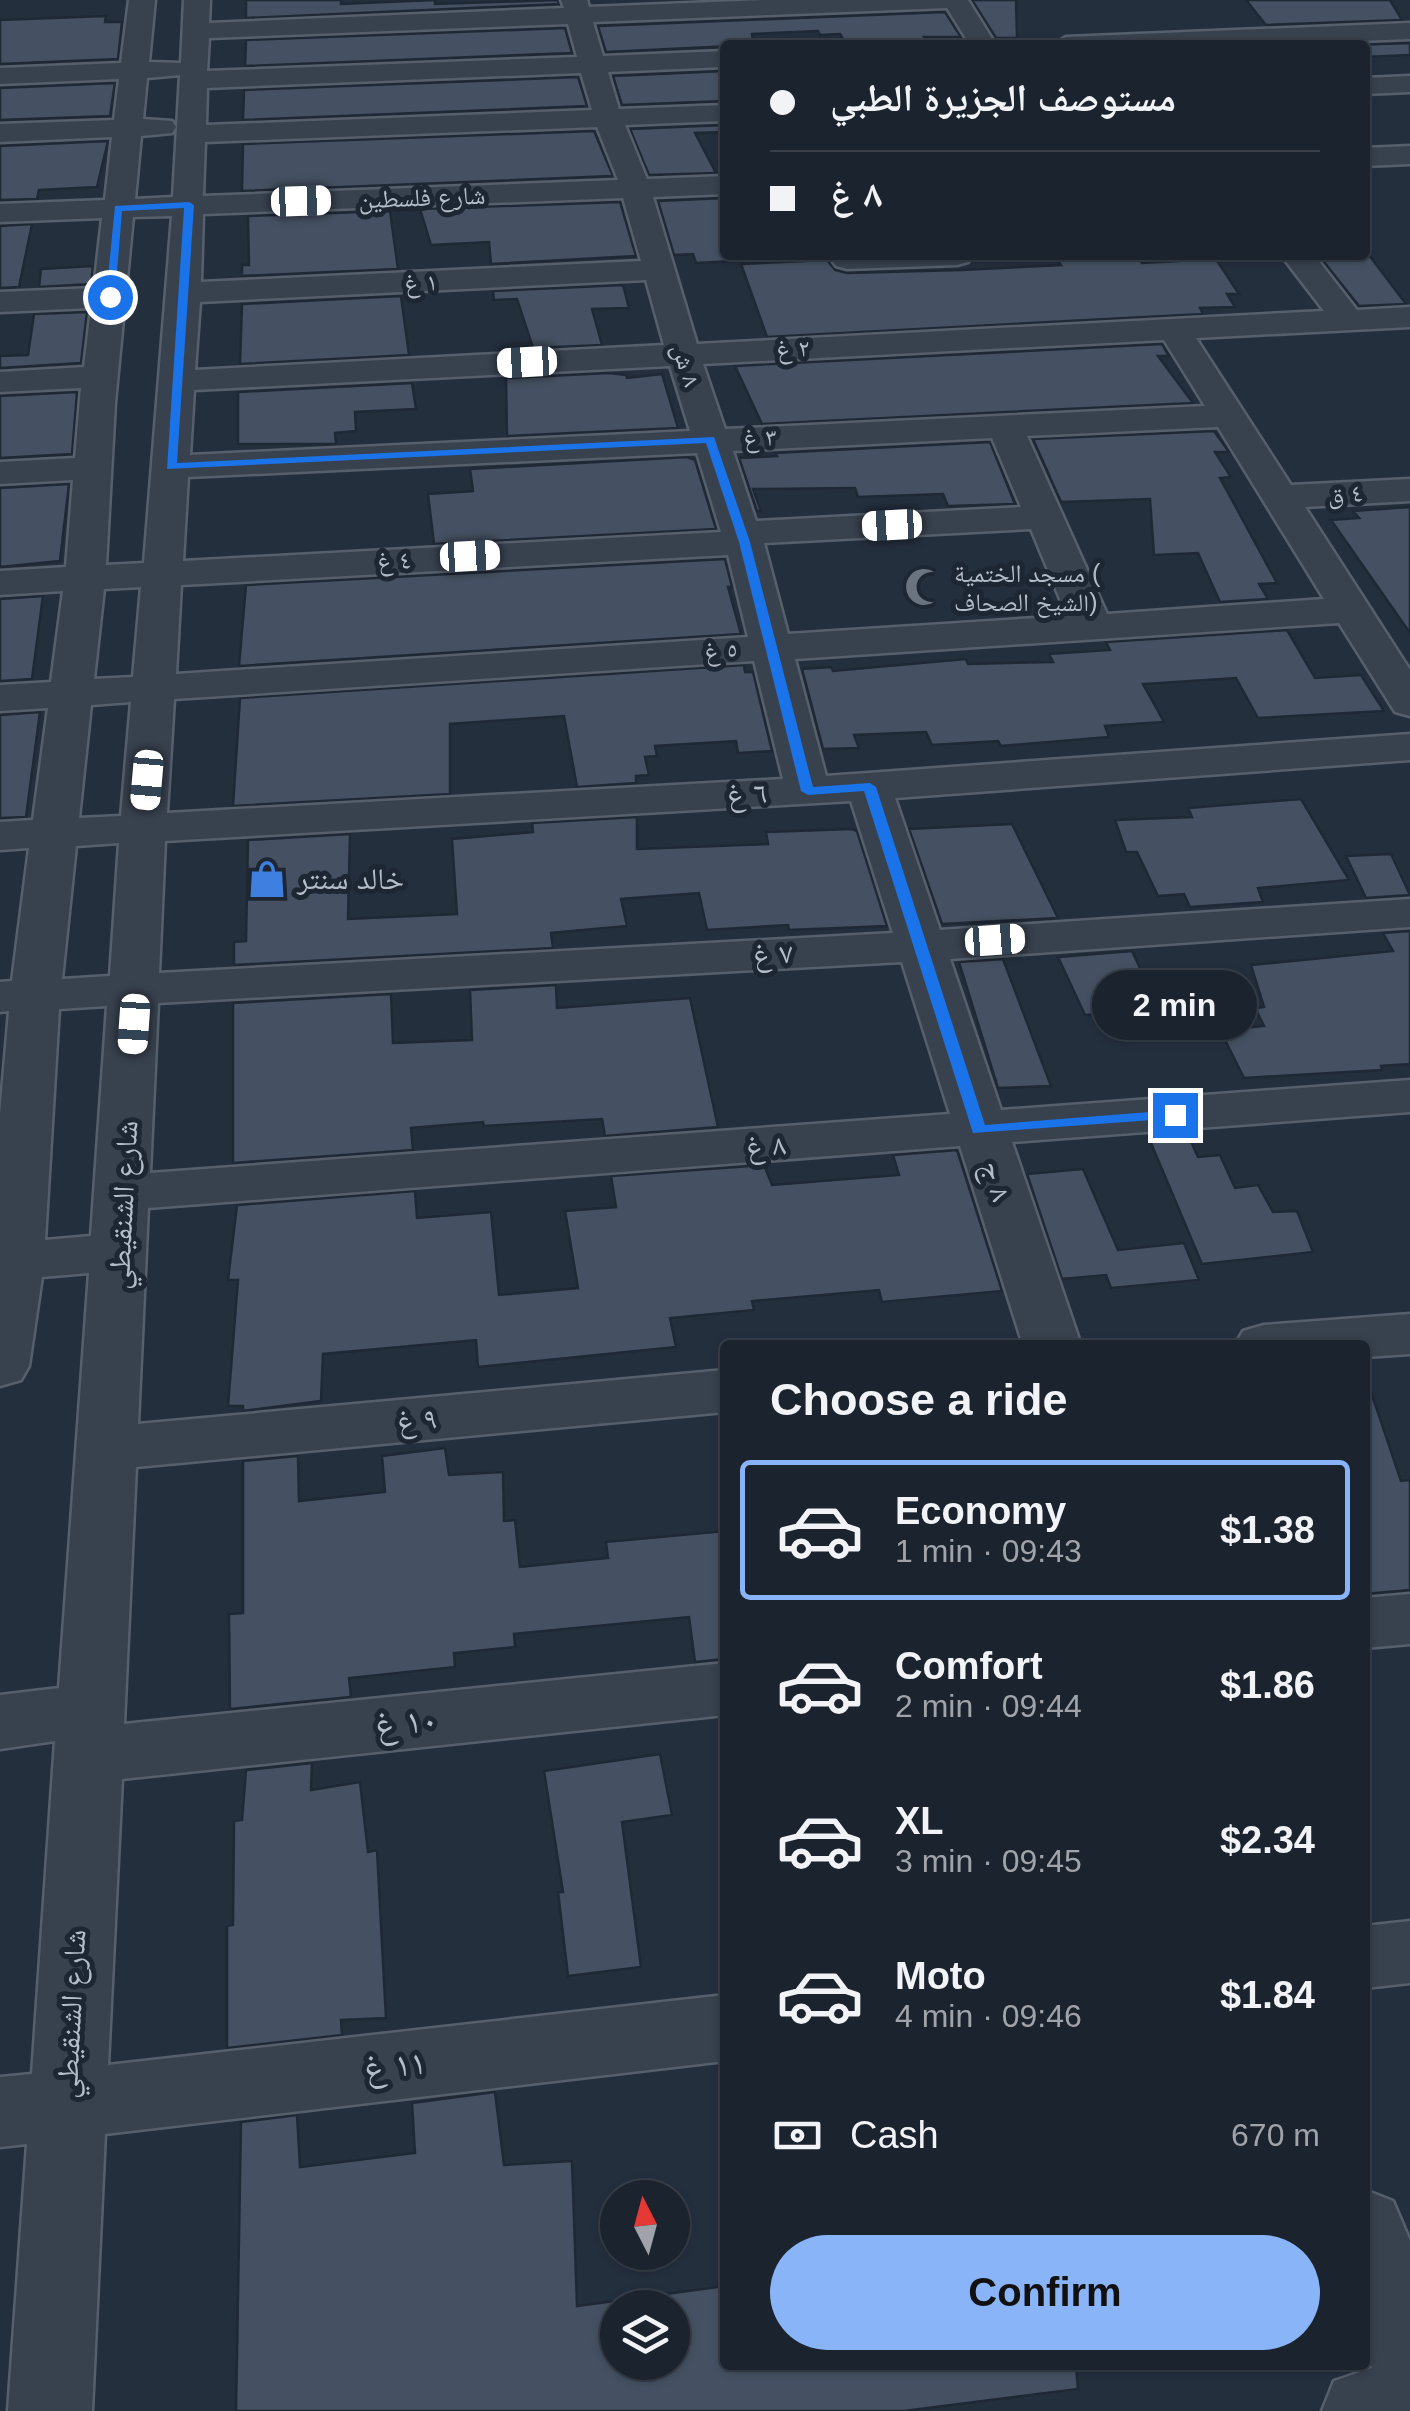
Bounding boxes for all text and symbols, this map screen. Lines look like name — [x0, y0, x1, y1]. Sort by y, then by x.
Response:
text: مستوصف الجزيرة الطبي — [830, 77, 1176, 119]
text: ٨ غ — [830, 173, 882, 215]
street label: شارع فلسطين — [358, 181, 486, 215]
car — [270, 185, 332, 217]
street label: ١ غ — [404, 267, 438, 299]
route start — [88, 275, 133, 320]
street label: ٢ غ — [776, 333, 810, 365]
street label: ٨ ش — [665, 340, 707, 390]
car — [496, 345, 558, 379]
street label: ٣ غ — [743, 422, 777, 454]
street label: ٤ ق — [1327, 478, 1363, 510]
car — [861, 508, 923, 542]
car — [439, 539, 501, 573]
street label: ٤ غ — [377, 545, 411, 577]
place label: مسجد الختمية ( الشيخ الصحاف) — [954, 559, 1101, 618]
mosque icon: مسجد الختمية ( الشيخ الصحاف) — [903, 566, 945, 608]
street label: ٥ غ — [703, 635, 739, 667]
car — [129, 749, 165, 811]
street label: ٦ غ — [726, 776, 768, 814]
shop icon: خالد سنتر — [246, 858, 288, 900]
place label: خالد سنتر — [296, 862, 404, 895]
car — [964, 923, 1026, 957]
street label: ٧ غ — [752, 936, 794, 974]
callout: 2 min — [1092, 970, 1258, 1040]
text: 2 min — [1133, 987, 1216, 1023]
car — [117, 993, 151, 1055]
route end — [1153, 1093, 1198, 1138]
street label: شارع الشنقيطي — [102, 1120, 151, 1291]
street label: ٨ غ — [745, 1128, 787, 1166]
street label: ٨ ج — [971, 1156, 1019, 1207]
text: Choose a ride — [770, 1374, 1068, 1425]
street label: ٩ غ — [396, 1401, 439, 1441]
icon: car — [775, 1485, 865, 1575]
text: Economy — [895, 1490, 1066, 1532]
text: $1.38 — [1220, 1509, 1315, 1551]
text: 1 min · 09:43 — [895, 1533, 1082, 1569]
icon: car — [775, 1640, 865, 1730]
text: Comfort — [895, 1645, 1043, 1687]
text: $1.86 — [1220, 1664, 1315, 1706]
text: 2 min · 09:44 — [895, 1688, 1082, 1724]
street label: ١٠ غ — [373, 1699, 439, 1747]
icon: car — [775, 1795, 865, 1885]
text: XL — [895, 1800, 944, 1842]
text: $2.34 — [1220, 1819, 1315, 1861]
text: 3 min · 09:45 — [895, 1843, 1082, 1879]
street label: شارع الشنقيطي — [50, 1929, 99, 2100]
icon: car — [775, 1950, 865, 2040]
text: Moto — [895, 1955, 986, 1997]
text: $1.84 — [1220, 1974, 1315, 2016]
text: 4 min · 09:46 — [895, 1998, 1082, 2034]
street label: ١١ غ — [362, 2042, 428, 2090]
icon: cash — [770, 2108, 825, 2163]
text: Cash — [850, 2114, 939, 2156]
text: 670 m — [1231, 2117, 1320, 2153]
north arrow — [600, 2180, 690, 2270]
map controls — [600, 2180, 690, 2380]
button: Confirm — [770, 2235, 1320, 2350]
button: layers — [600, 2290, 690, 2380]

